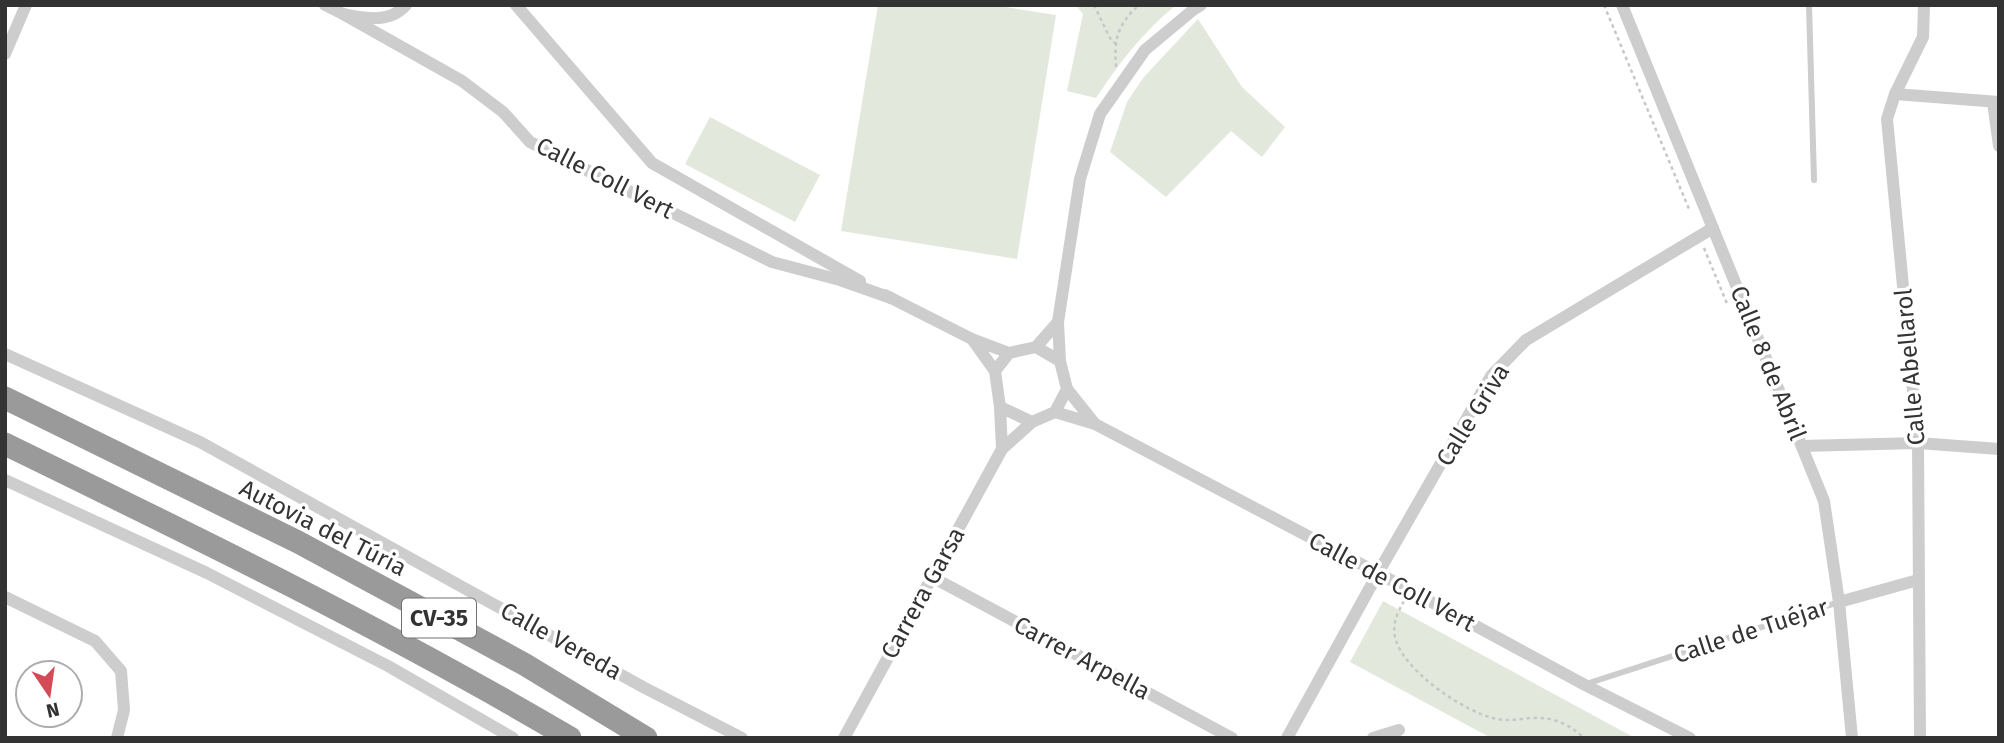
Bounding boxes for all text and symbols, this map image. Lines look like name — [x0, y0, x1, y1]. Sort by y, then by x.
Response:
street label: Calle Coll Vert — [532, 131, 679, 225]
street label: Calle 8 de Abril — [1724, 282, 1812, 444]
street label: Calle Abellarol — [1889, 288, 1931, 446]
street label: Calle Griva — [1431, 359, 1515, 471]
street label: Autovia del Túria — [235, 474, 411, 582]
street label: Carrera Garsa — [875, 522, 971, 664]
street label: Calle de Coll Vert — [1304, 526, 1480, 638]
street label: Calle de Tuéjar — [1670, 593, 1832, 669]
street label: Calle Vereda — [495, 596, 627, 686]
road number: CV-35 — [402, 598, 476, 638]
street label: Carrer Arpella — [1009, 610, 1155, 706]
north arrow — [14, 659, 84, 729]
text: N — [44, 697, 61, 723]

